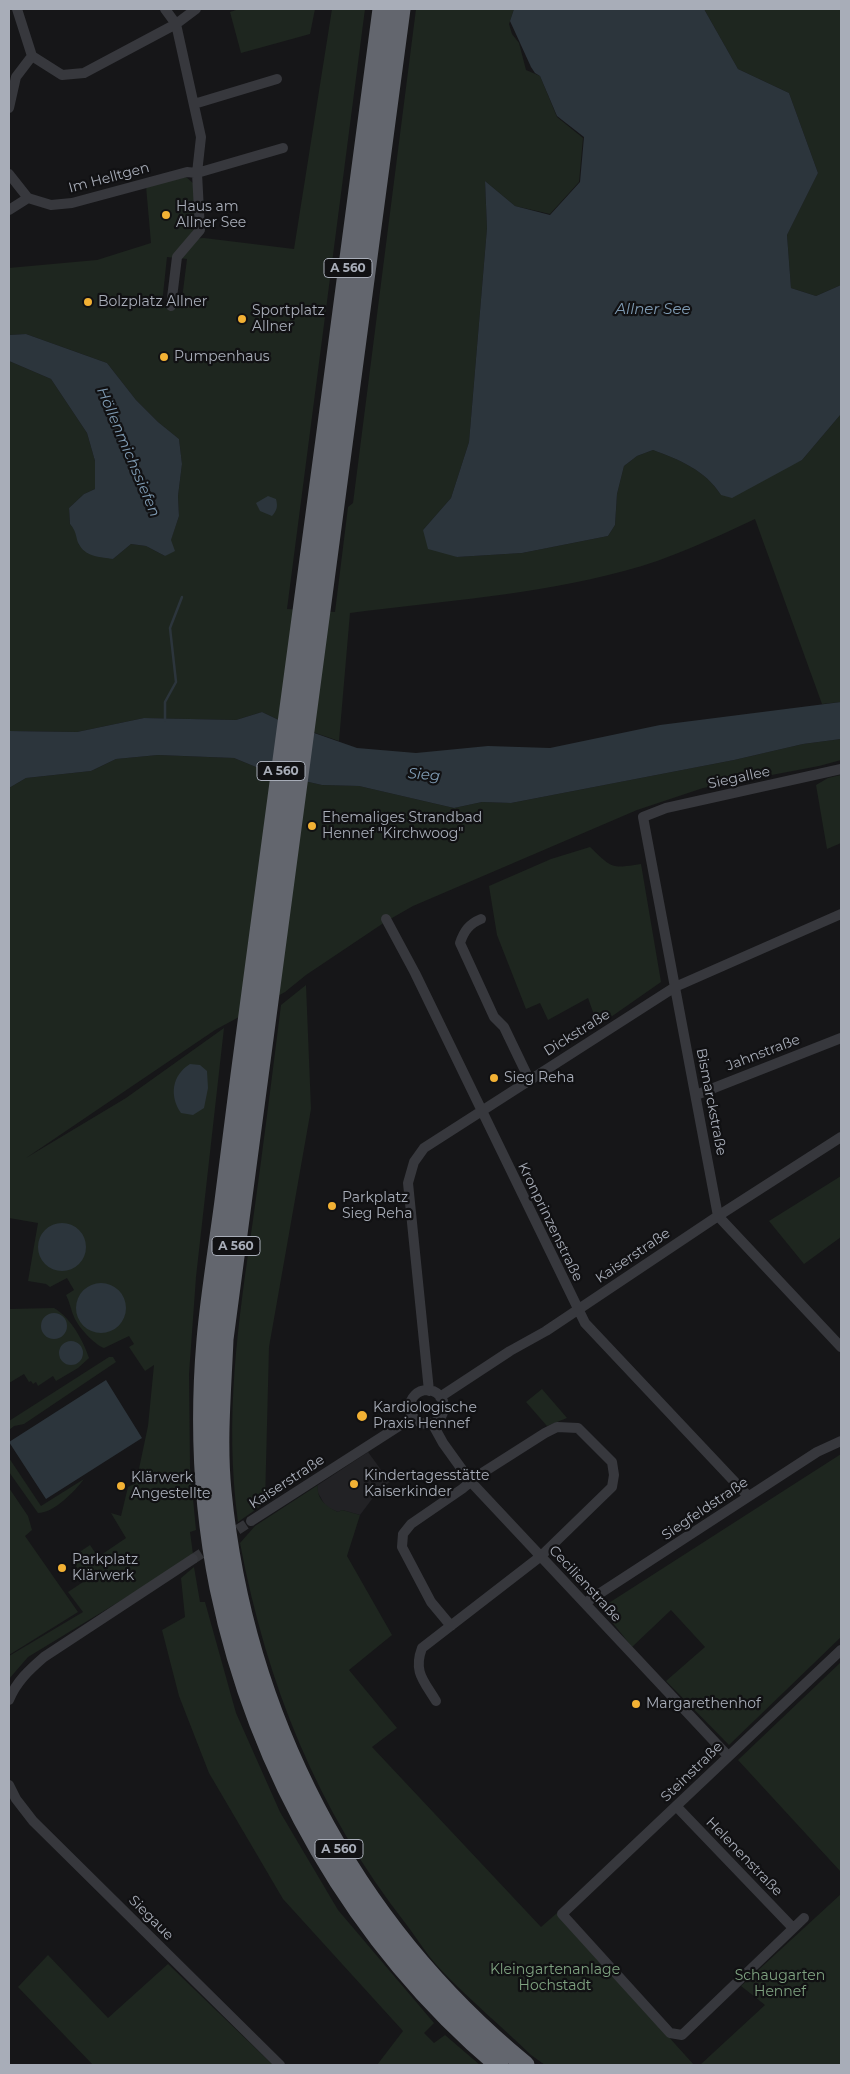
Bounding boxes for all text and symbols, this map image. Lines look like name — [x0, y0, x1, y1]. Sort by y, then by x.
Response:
street label: Im Helltgen — [67, 159, 151, 197]
place label: Haus am Allner See — [176, 199, 246, 232]
marker: Haus am Allner See — [160, 209, 172, 221]
road number: A 560 — [324, 258, 372, 278]
place label: Bolzplatz Allner — [98, 294, 207, 310]
marker: Bolzplatz Allner — [82, 296, 94, 308]
water label: Allner See — [615, 301, 691, 319]
place label: Sportplatz Allner — [252, 303, 325, 336]
marker: Sportplatz Allner — [236, 313, 248, 325]
place label: Pumpenhaus — [174, 349, 270, 365]
marker: Pumpenhaus — [158, 351, 170, 363]
water label: Höllenmichssiefen — [93, 384, 163, 520]
road number: A 560 — [257, 761, 305, 780]
street label: Siegallee — [706, 763, 772, 793]
water label: Sieg — [407, 765, 441, 785]
place label: Ehemaliges Strandbad Hennef "Kirchwoog" — [322, 810, 482, 842]
marker: Ehemaliges Strandbad Hennef "Kirchwoog" — [306, 820, 318, 832]
street label: Dickstraße — [541, 1006, 613, 1060]
street label: Jahnstraße — [724, 1031, 802, 1075]
street label: Bismarckstraße — [692, 1047, 730, 1157]
place label: Sieg Reha — [504, 1070, 574, 1086]
marker: Sieg Reha — [488, 1072, 500, 1084]
street label: Kronprinzenstraße — [514, 1160, 586, 1284]
place label: Parkplatz Sieg Reha — [342, 1190, 412, 1222]
marker: Parkplatz Sieg Reha — [326, 1200, 338, 1212]
street label: Kaiserstraße — [593, 1225, 673, 1287]
road number: A 560 — [212, 1236, 260, 1256]
place label: Kardiologische Praxis Hennef — [373, 1400, 477, 1432]
marker: Kardiologische Praxis Hennef — [355, 1409, 369, 1423]
street label: Kaiserstraße — [246, 1451, 328, 1513]
place label: Kindertagesstätte Kaiserkinder — [364, 1468, 489, 1500]
place label: Klärwerk Angestellte — [131, 1470, 211, 1502]
street label: Siegfeldstraße — [659, 1474, 751, 1544]
marker: Kindertagesstätte Kaiserkinder — [348, 1478, 360, 1490]
marker: Klärwerk Angestellte — [115, 1480, 127, 1492]
street label: Cecilienstraße — [545, 1542, 625, 1626]
place label: Parkplatz Klärwerk — [72, 1552, 138, 1584]
marker: Parkplatz Klärwerk — [56, 1562, 68, 1574]
place label: Margarethenhof — [646, 1696, 761, 1712]
marker: Margarethenhof — [630, 1698, 642, 1710]
street label: Steinstraße — [658, 1738, 726, 1806]
street label: Helenenstraße — [702, 1814, 786, 1900]
road number: A 560 — [315, 1840, 363, 1858]
street label: Siegaue — [125, 1892, 177, 1944]
park label: Kleingartenanlage Hochstadt — [490, 1962, 620, 1994]
park label: Schaugarten Hennef — [735, 1968, 825, 2000]

